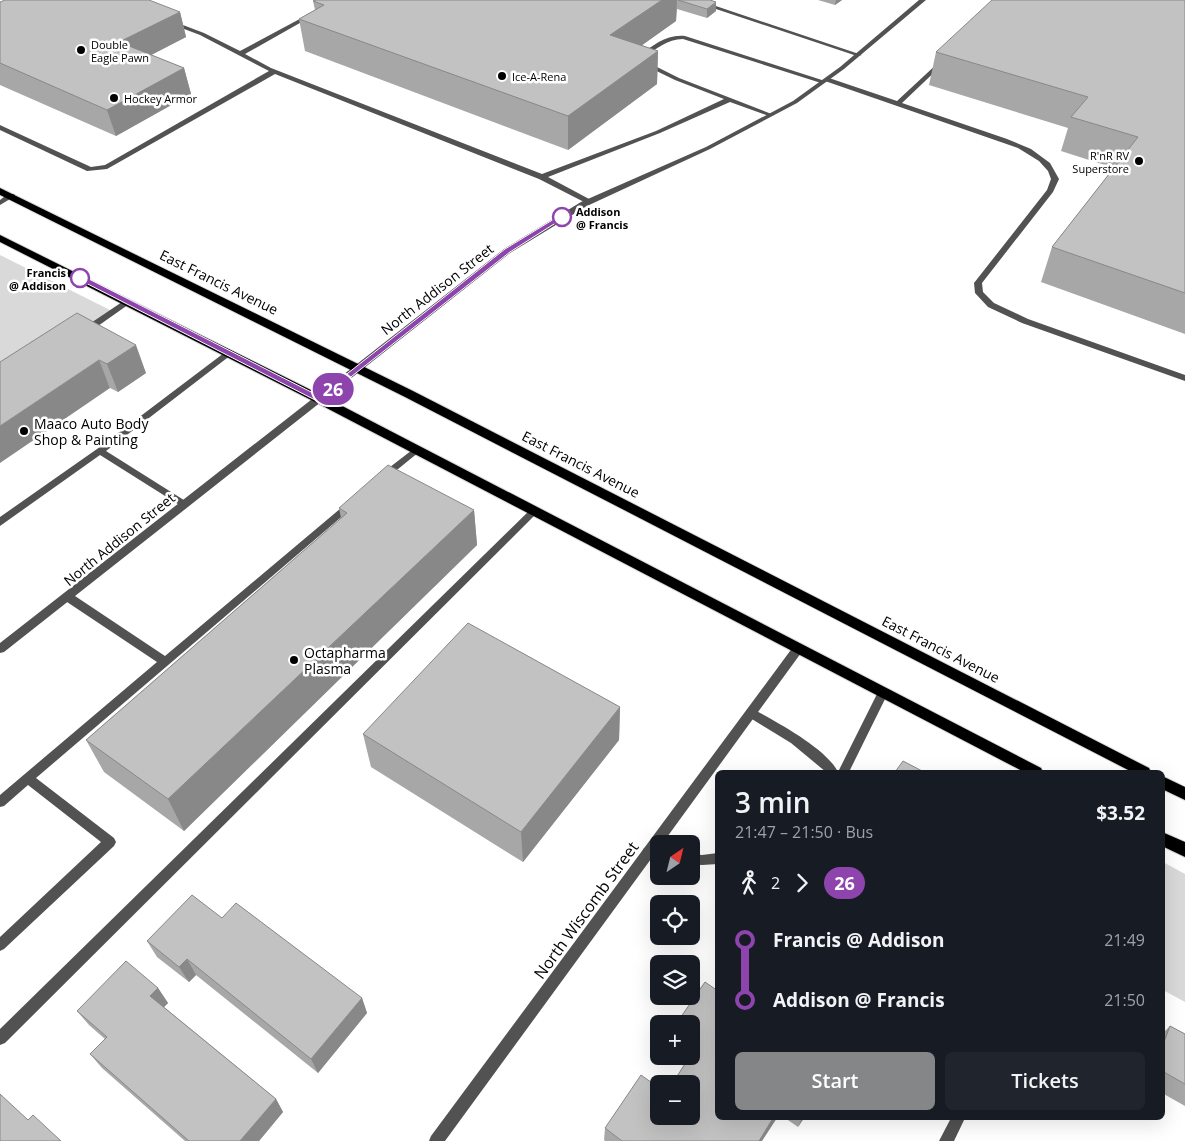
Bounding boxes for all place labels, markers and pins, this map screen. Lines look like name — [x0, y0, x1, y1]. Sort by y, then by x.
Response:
place label: Double Eagle Pawn — [91, 37, 149, 65]
marker: Double Eagle Pawn — [75, 44, 87, 56]
place label: Ice-A-Rena — [512, 69, 566, 84]
marker: Ice-A-Rena — [496, 70, 508, 82]
place label: Hockey Armor — [124, 91, 198, 106]
marker: Hockey Armor — [108, 92, 120, 104]
place label: R'nR RV Superstore — [1072, 148, 1129, 176]
marker: R'nR RV Superstore — [1133, 155, 1145, 167]
place label: Addison @ Francis — [576, 204, 629, 232]
marker: Addison @ Francis — [552, 207, 572, 227]
place label: Francis @ Addison — [9, 265, 67, 293]
marker: Francis @ Addison — [70, 268, 90, 288]
place label: Maaco Auto Body Shop & Painting — [34, 414, 149, 449]
marker: Maaco Auto Body Shop & Painting — [18, 425, 30, 437]
place label: Octapharma Plasma — [304, 643, 386, 678]
marker: Octapharma Plasma — [288, 654, 300, 666]

